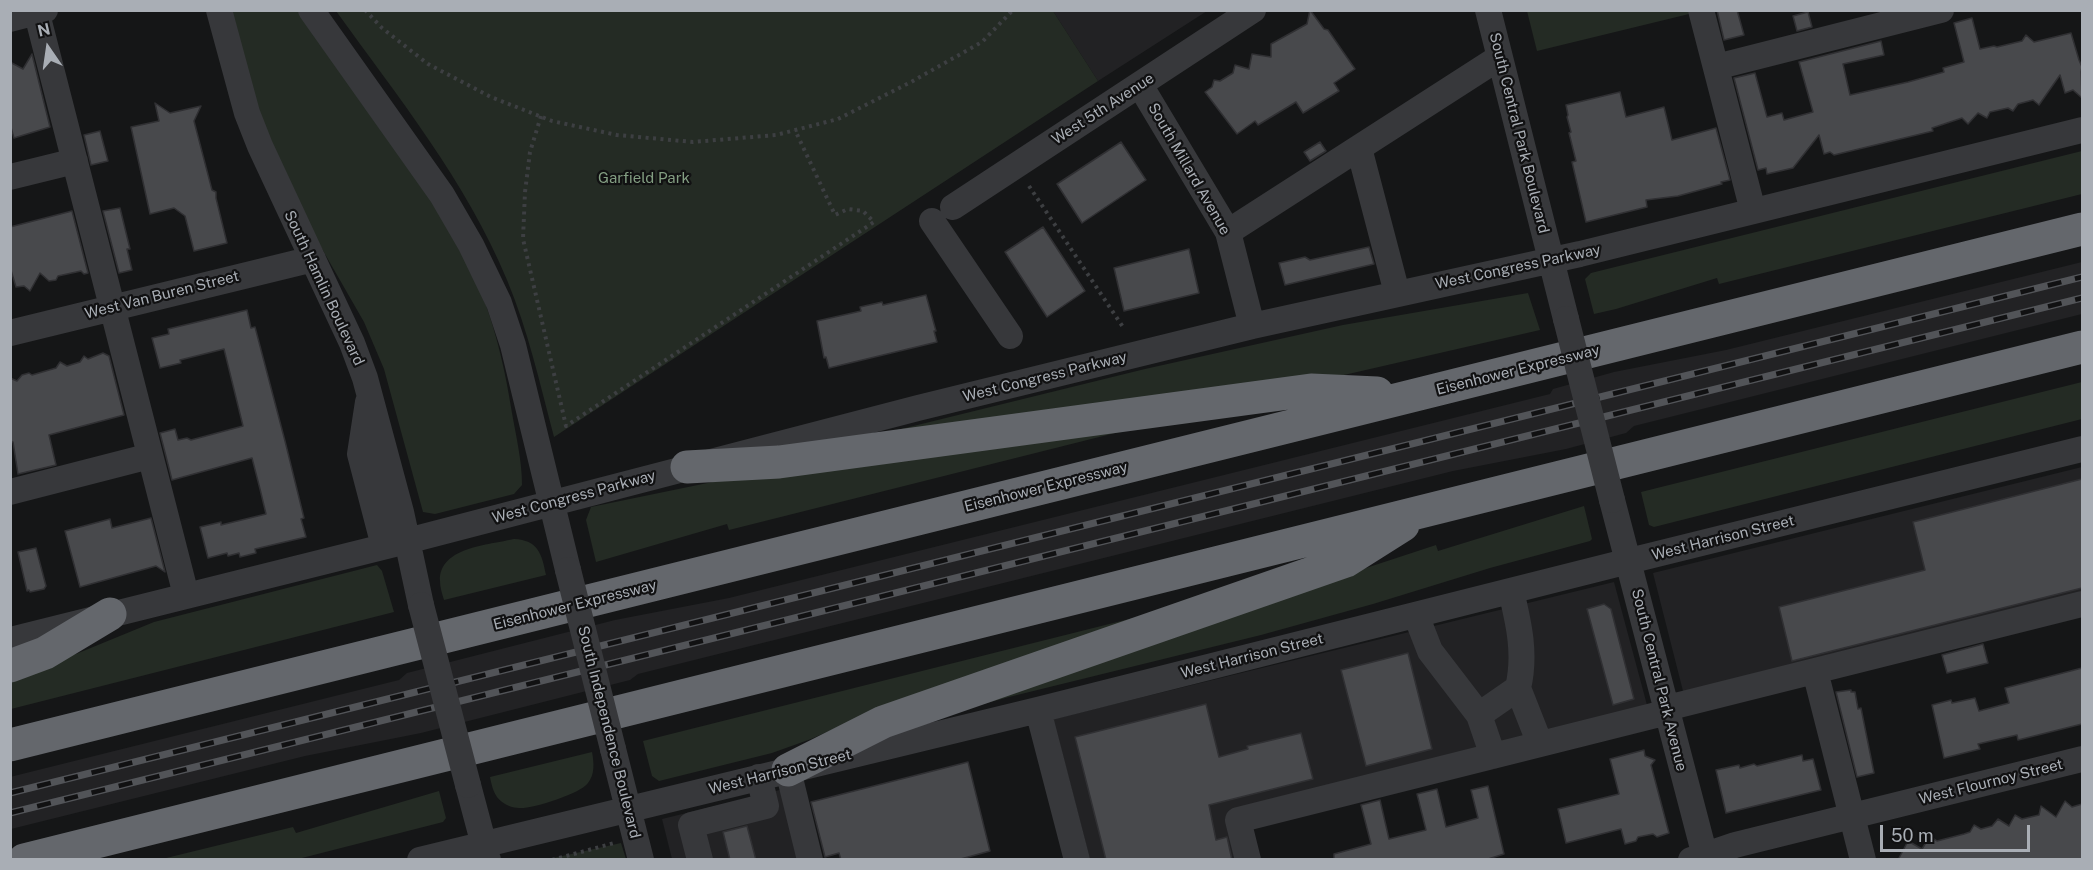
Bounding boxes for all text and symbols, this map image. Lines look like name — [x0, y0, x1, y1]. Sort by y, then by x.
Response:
north arrow — [18, 18, 78, 78]
text: N — [36, 19, 52, 41]
street label: South Central Park Boulevard — [1485, 31, 1553, 235]
street label: West 5th Avenue — [1049, 69, 1157, 149]
street label: South Millard Avenue — [1144, 100, 1234, 238]
park label: Garfield Park — [598, 169, 690, 187]
street label: South Hamlin Boulevard — [280, 208, 368, 368]
street label: West Congress Parkway — [1434, 241, 1602, 293]
street label: West Van Buren Street — [83, 267, 241, 323]
street label: Eisenhower Expressway — [1435, 341, 1601, 399]
street label: West Congress Parkway — [961, 348, 1129, 406]
street label: Eisenhower Expressway — [963, 458, 1129, 516]
street label: West Congress Parkway — [490, 466, 658, 528]
street label: West Harrison Street — [1650, 512, 1796, 564]
street label: Eisenhower Expressway — [492, 576, 658, 634]
street label: South Central Park Avenue — [1628, 587, 1690, 773]
street label: South Independence Boulevard — [574, 624, 644, 840]
street label: West Harrison Street — [1179, 630, 1325, 682]
street label: West Harrison Street — [707, 746, 853, 798]
street label: West Flournoy Street — [1917, 755, 2065, 809]
scale bar — [1883, 813, 2033, 851]
text: 50 m — [1891, 825, 1934, 846]

